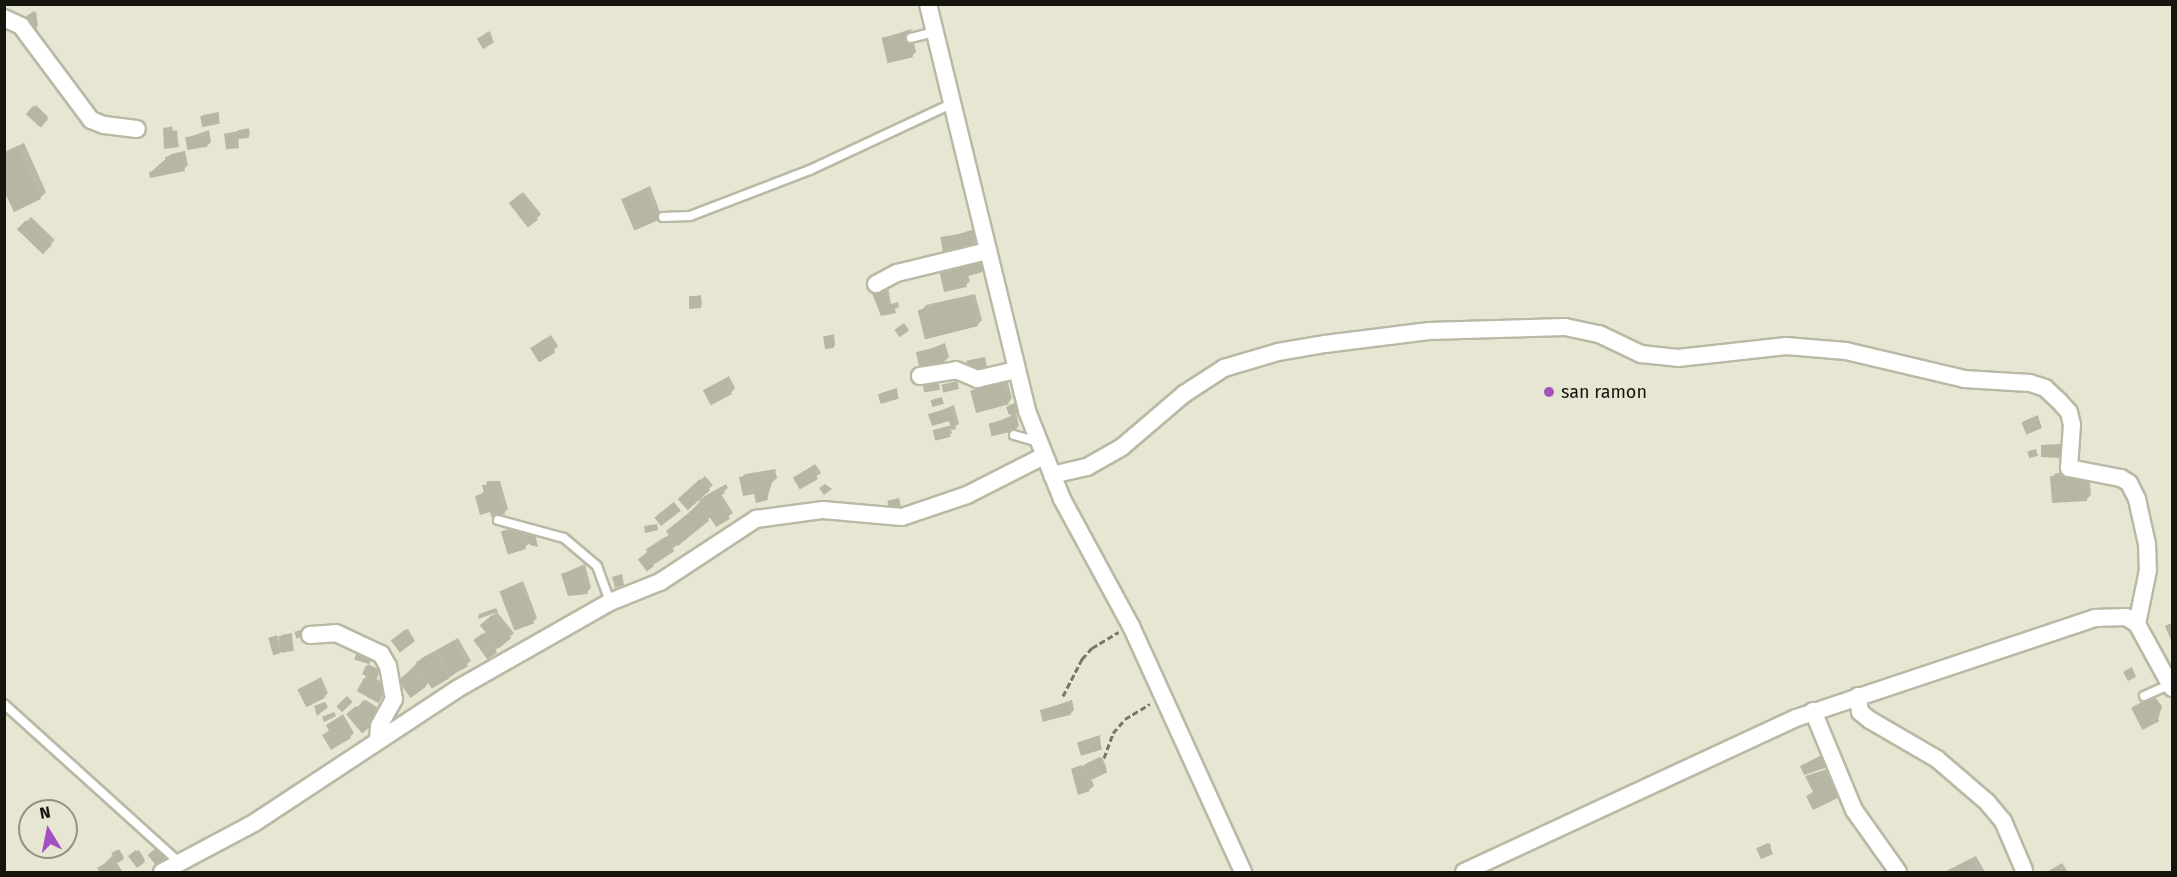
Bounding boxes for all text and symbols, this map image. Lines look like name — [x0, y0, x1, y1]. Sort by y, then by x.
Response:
place label: san ramon — [1561, 381, 1647, 403]
marker: san ramon — [1542, 385, 1556, 399]
north arrow — [18, 799, 78, 859]
text: N — [38, 802, 52, 823]

